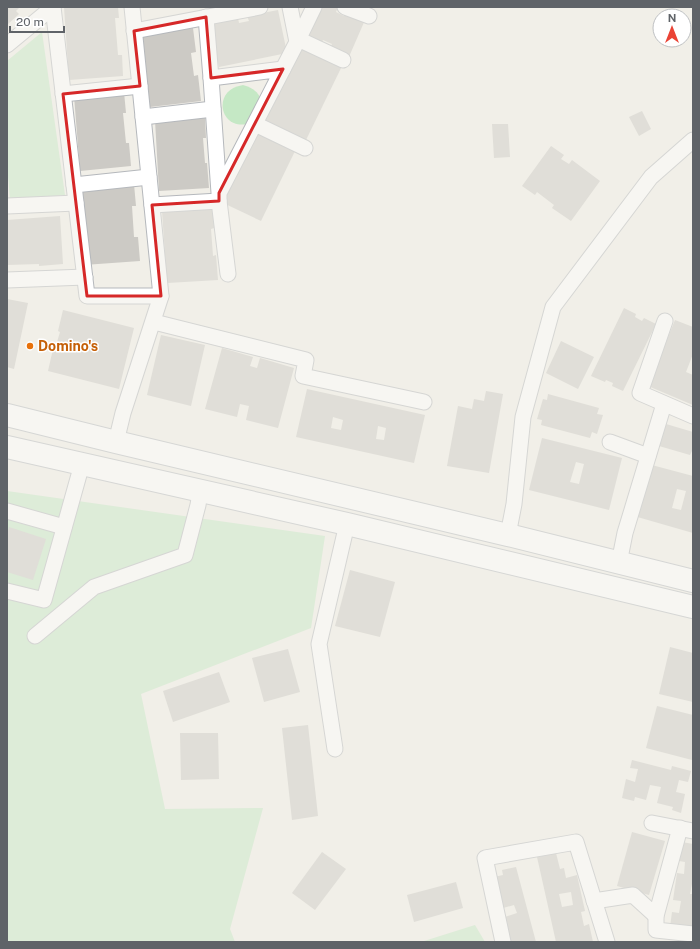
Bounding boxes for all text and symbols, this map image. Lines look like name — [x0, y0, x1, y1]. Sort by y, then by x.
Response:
scale bar — [10, 8, 64, 34]
north arrow — [652, 8, 692, 48]
text: N — [668, 12, 676, 24]
text: 20 m — [16, 15, 44, 29]
place label: Domino's — [38, 338, 98, 354]
marker: Domino's — [25, 341, 35, 351]

